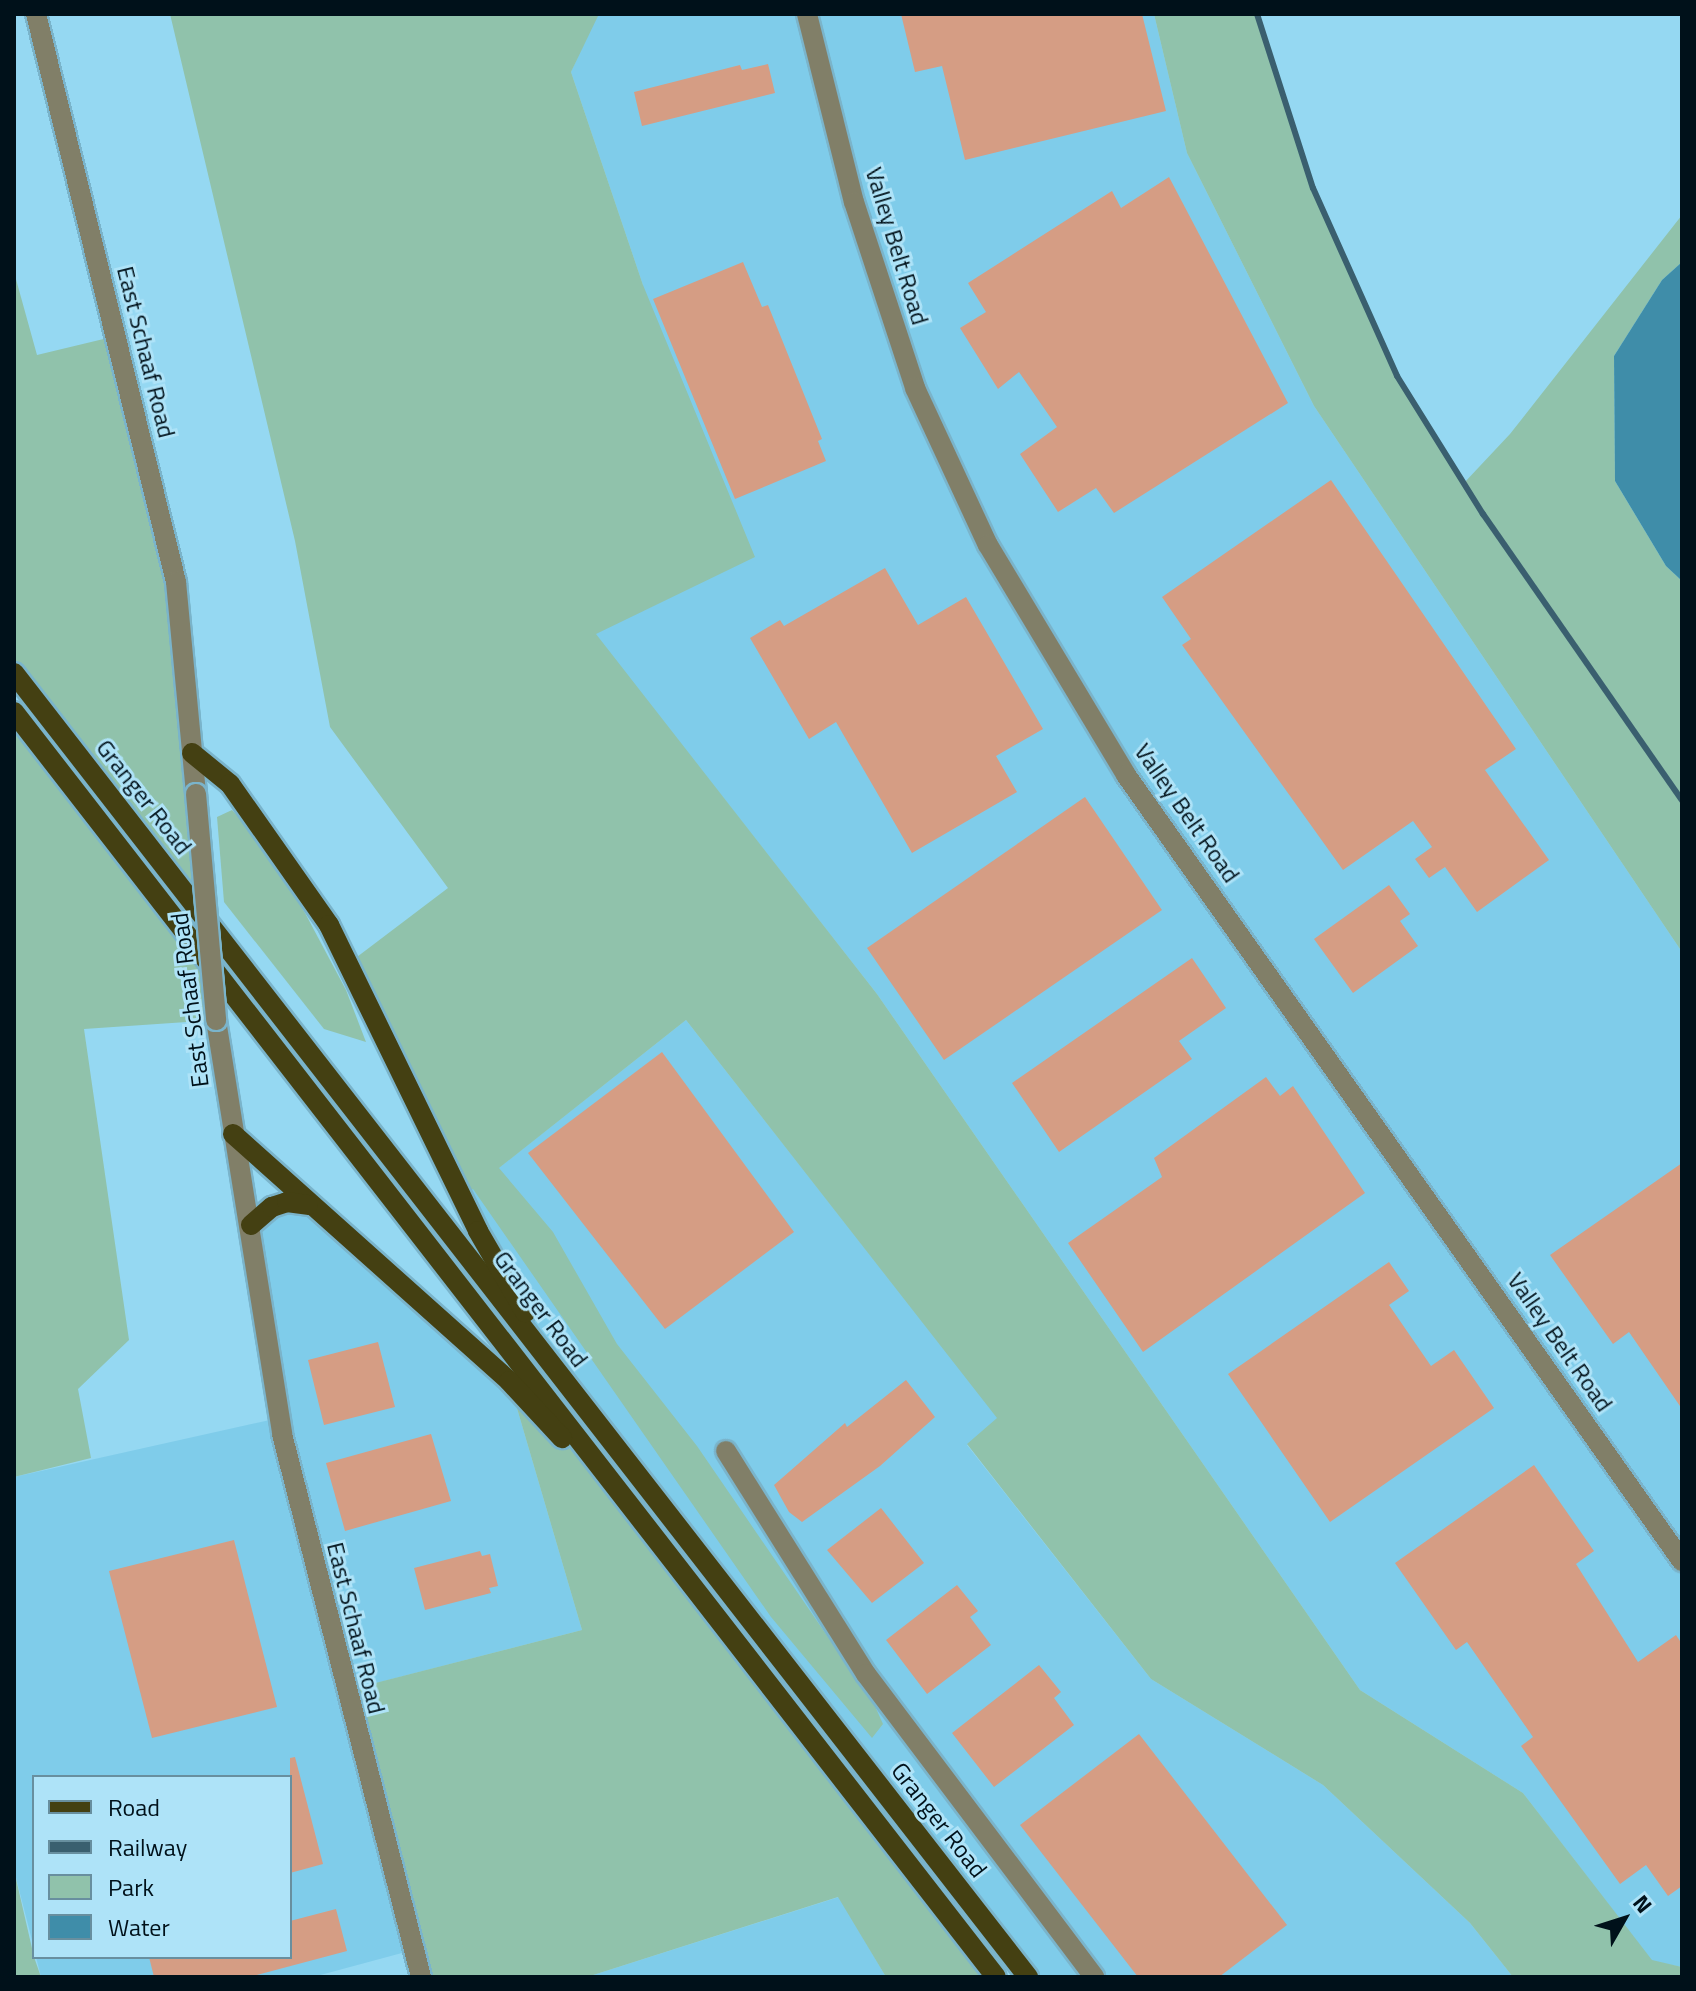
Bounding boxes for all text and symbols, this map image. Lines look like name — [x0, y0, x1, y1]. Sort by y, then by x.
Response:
street label: Valley Belt Road — [859, 164, 935, 328]
street label: East Schaaf Road — [111, 263, 181, 441]
street label: Granger Road — [90, 734, 198, 860]
street label: Valley Belt Road — [1128, 738, 1246, 888]
street label: East Schaaf Road — [165, 911, 215, 1089]
street label: Granger Road — [488, 1245, 594, 1373]
street label: Valley Belt Road — [1501, 1267, 1619, 1417]
street label: East Schaaf Road — [321, 1539, 391, 1717]
street label: Granger Road — [885, 1757, 993, 1883]
legend — [32, 1775, 292, 1959]
text: Road — [108, 1789, 160, 1825]
text: Railway — [108, 1829, 187, 1865]
text: Park — [108, 1869, 154, 1905]
north arrow — [1584, 1879, 1664, 1959]
text: N — [1625, 1887, 1661, 1921]
text: Water — [108, 1909, 170, 1945]

